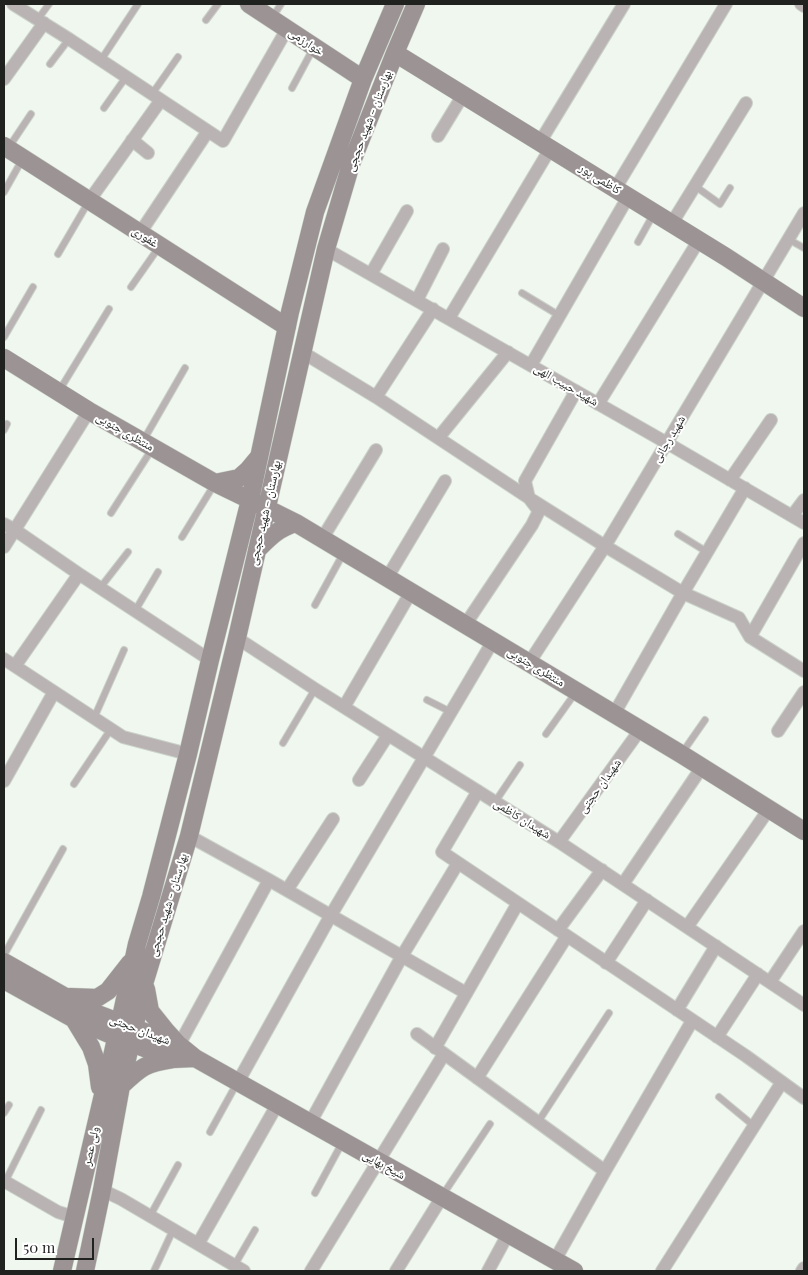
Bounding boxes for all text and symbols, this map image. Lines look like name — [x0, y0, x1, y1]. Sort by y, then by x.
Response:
street label: خوارزمی — [286, 25, 326, 59]
street label: بهارستان - شهید حججی — [343, 68, 395, 174]
street label: کاظمی پور — [576, 161, 624, 197]
street label: غفوری — [129, 223, 161, 251]
street label: شهید حبیب الهی — [531, 361, 601, 409]
street label: منتظری جنوبی — [94, 410, 156, 454]
street label: شهید رجائی — [649, 413, 689, 465]
street label: بهارستان - شهید حججی — [246, 459, 284, 567]
street label: منتظری جنوبی — [505, 644, 567, 690]
street label: شهیدان حجتی — [576, 756, 624, 816]
street label: شهیدان کاظمی — [491, 796, 553, 842]
street label: بهارستان - شهید حججی — [145, 852, 191, 958]
street label: شهیدان حجتی — [108, 1012, 172, 1048]
street label: ولی عصر — [80, 1125, 102, 1167]
street label: شیخ بهایی — [360, 1147, 408, 1183]
scale bar — [18, 1228, 96, 1260]
text: 50 m — [23, 1237, 55, 1257]

